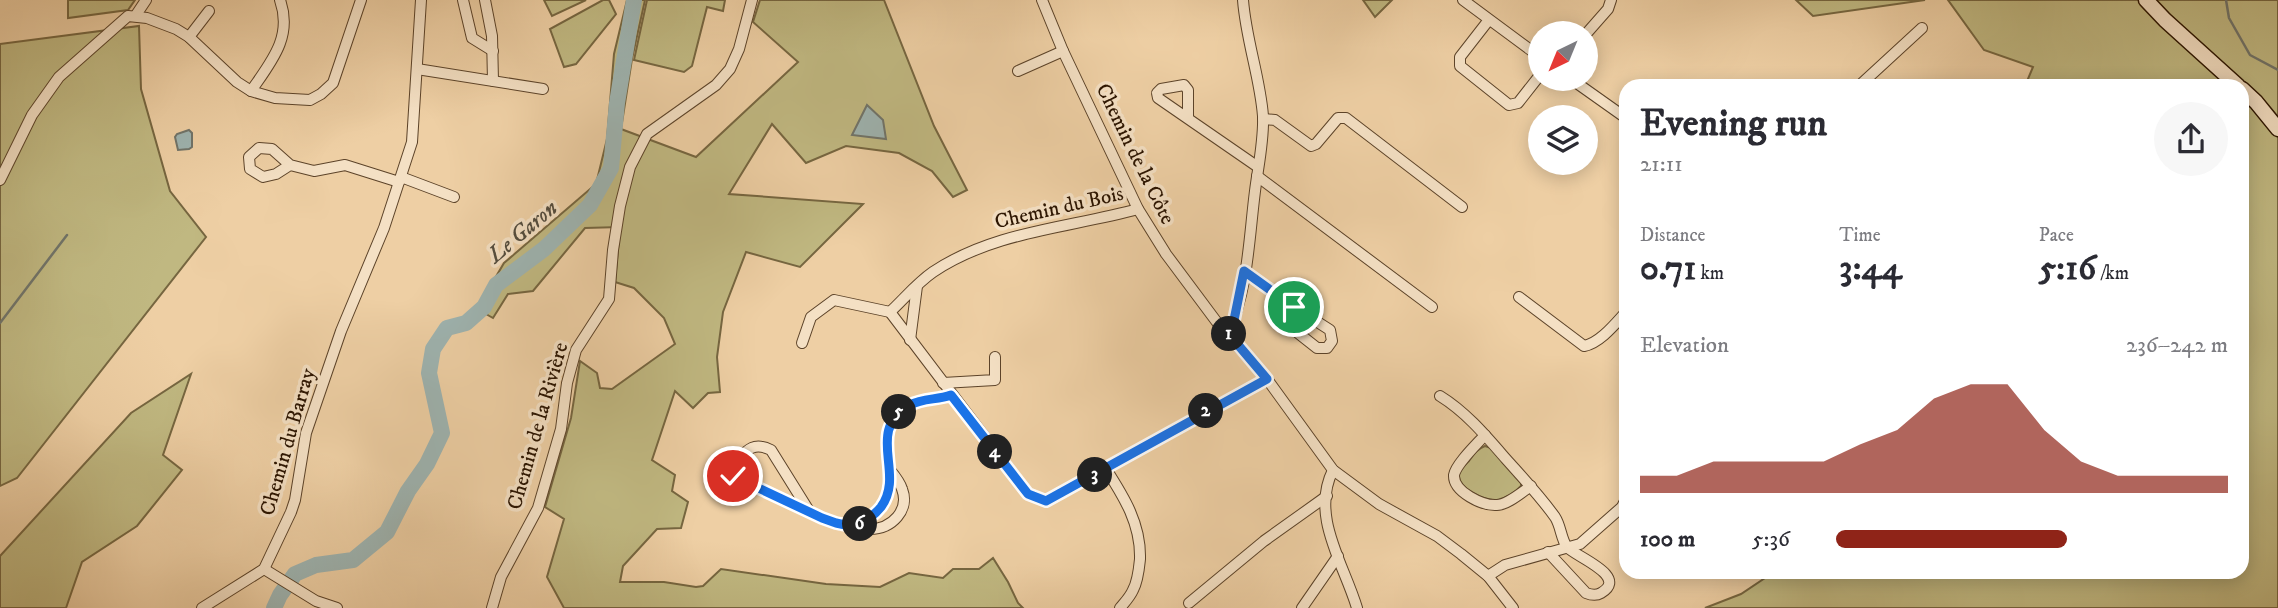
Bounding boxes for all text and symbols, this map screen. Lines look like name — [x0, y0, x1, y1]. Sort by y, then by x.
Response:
north arrow — [1528, 21, 1598, 91]
map controls — [1528, 21, 1598, 175]
street label: Chemin de la Côte — [1090, 79, 1180, 229]
text: Evening run — [1640, 100, 1827, 148]
button: share — [2154, 102, 2228, 176]
button: layers — [1528, 105, 1598, 175]
text: 21:11 — [1640, 150, 1683, 179]
street label: Chemin du Bois — [992, 181, 1126, 235]
water label: Le Garon — [480, 194, 564, 271]
text: Distance — [1640, 224, 1705, 247]
text: Time — [1839, 224, 1881, 247]
text: Pace — [2039, 224, 2074, 247]
text: 0.71 — [1640, 247, 1696, 291]
text: 3:44 — [1839, 247, 1902, 291]
text: 5:16 — [2039, 247, 2096, 291]
text: km — [1696, 262, 1724, 285]
text: /km — [2096, 262, 2129, 285]
pin — [1264, 277, 1324, 337]
icon: arrive — [1275, 288, 1313, 326]
pin: 1 — [1212, 316, 1246, 352]
text: 1 — [1225, 322, 1232, 345]
text: Elevation — [1640, 331, 1729, 360]
text: 236–242 m — [2126, 331, 2228, 360]
street label: Chemin de la Rivière — [502, 339, 574, 513]
street label: Chemin du Barray — [255, 364, 322, 519]
pin: 5 — [881, 394, 916, 430]
pin: 2 — [1188, 394, 1224, 428]
text: 2 — [1201, 399, 1210, 422]
text: 5 — [894, 400, 903, 423]
pin: 4 — [978, 434, 1012, 470]
text: 4 — [989, 440, 1000, 463]
pin — [703, 446, 763, 506]
icon: check — [714, 457, 752, 495]
pin: 3 — [1078, 458, 1112, 492]
text: 3 — [1091, 463, 1098, 486]
pin: 6 — [842, 506, 878, 542]
text: 6 — [855, 512, 864, 535]
text: 100 m — [1640, 525, 1695, 554]
text: 5:36 — [1752, 525, 1790, 554]

